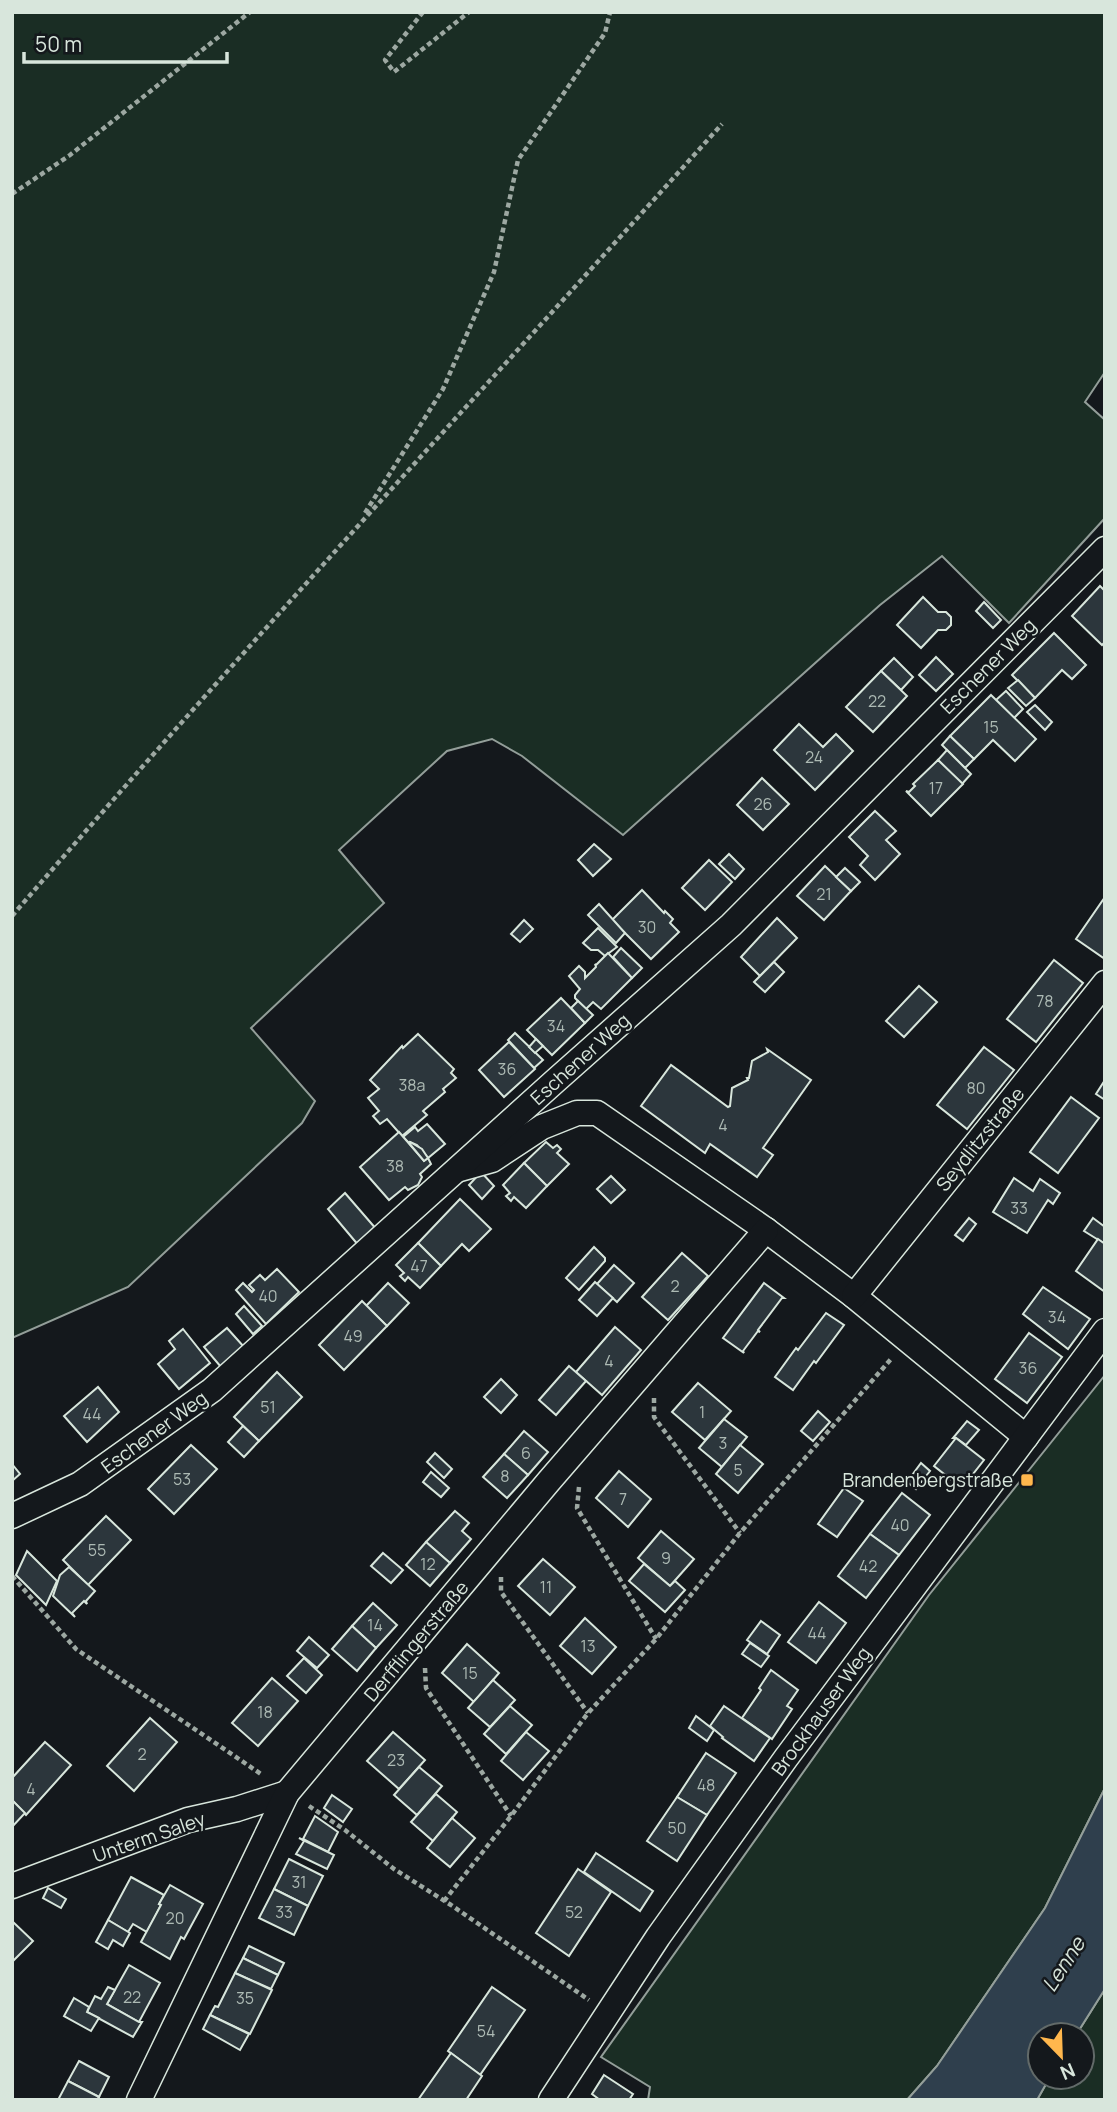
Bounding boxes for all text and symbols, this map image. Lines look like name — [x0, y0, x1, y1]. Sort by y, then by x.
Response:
scale bar — [24, 21, 228, 65]
text: 50 m — [35, 30, 82, 58]
street label: Eschener Weg — [934, 612, 1042, 720]
house number: 22 — [868, 690, 886, 712]
house number: 15 — [983, 716, 999, 738]
house number: 24 — [805, 746, 823, 768]
house number: 17 — [929, 777, 943, 799]
house number: 26 — [753, 793, 773, 815]
house number: 21 — [816, 883, 832, 905]
house number: 30 — [638, 916, 656, 938]
house number: 78 — [1036, 990, 1054, 1012]
street label: Eschener Weg — [525, 1007, 635, 1111]
house number: 34 — [547, 1015, 565, 1037]
house number: 36 — [498, 1058, 516, 1080]
house number: 38a — [398, 1074, 426, 1096]
house number: 80 — [966, 1077, 986, 1099]
street label: Seydlitzstraße — [930, 1081, 1030, 1197]
house number: 4 — [718, 1114, 728, 1136]
house number: 38 — [386, 1155, 404, 1177]
house number: 33 — [1010, 1197, 1028, 1219]
house number: 47 — [410, 1255, 428, 1277]
house number: 2 — [670, 1275, 680, 1297]
house number: 40 — [258, 1285, 278, 1307]
house number: 34 — [1048, 1306, 1066, 1328]
house number: 49 — [343, 1325, 363, 1347]
house number: 4 — [604, 1350, 614, 1372]
house number: 36 — [1019, 1357, 1037, 1379]
street label: Eschener Weg — [96, 1385, 212, 1479]
house number: 51 — [260, 1396, 276, 1418]
house number: 1 — [699, 1401, 705, 1423]
house number: 44 — [82, 1403, 102, 1425]
house number: 3 — [719, 1432, 727, 1454]
house number: 6 — [521, 1442, 531, 1464]
house number: 5 — [733, 1459, 743, 1481]
house number: 8 — [500, 1465, 510, 1487]
place label: Brandenbergstraße — [843, 1467, 1013, 1493]
house number: 53 — [173, 1468, 191, 1490]
marker: Brandenbergstraße — [1019, 1472, 1035, 1488]
house number: 7 — [619, 1488, 627, 1510]
house number: 40 — [890, 1514, 910, 1536]
house number: 55 — [88, 1539, 106, 1561]
house number: 9 — [661, 1547, 671, 1569]
house number: 12 — [420, 1553, 436, 1575]
house number: 42 — [859, 1555, 877, 1577]
street label: Derfflingerstraße — [358, 1575, 474, 1707]
house number: 11 — [540, 1576, 552, 1598]
house number: 14 — [367, 1614, 383, 1636]
house number: 44 — [807, 1622, 827, 1644]
house number: 13 — [580, 1635, 596, 1657]
street label: Brockhauser Weg — [765, 1641, 877, 1781]
house number: 15 — [462, 1662, 478, 1684]
house number: 18 — [257, 1701, 273, 1723]
house number: 2 — [137, 1743, 147, 1765]
house number: 23 — [387, 1749, 405, 1771]
house number: 48 — [697, 1774, 715, 1796]
house number: 4 — [26, 1778, 36, 1800]
street label: Unterm Saley — [89, 1806, 209, 1868]
house number: 50 — [668, 1817, 687, 1839]
house number: 31 — [291, 1871, 307, 1893]
house number: 33 — [275, 1901, 293, 1923]
house number: 52 — [565, 1901, 583, 1923]
house number: 20 — [166, 1907, 184, 1929]
water label: Lenne — [1035, 1930, 1092, 1997]
house number: 22 — [123, 1986, 141, 2008]
house number: 35 — [236, 1987, 254, 2009]
house number: 54 — [477, 2020, 495, 2042]
north arrow — [1026, 2021, 1096, 2091]
text: N — [1056, 2057, 1079, 2086]

